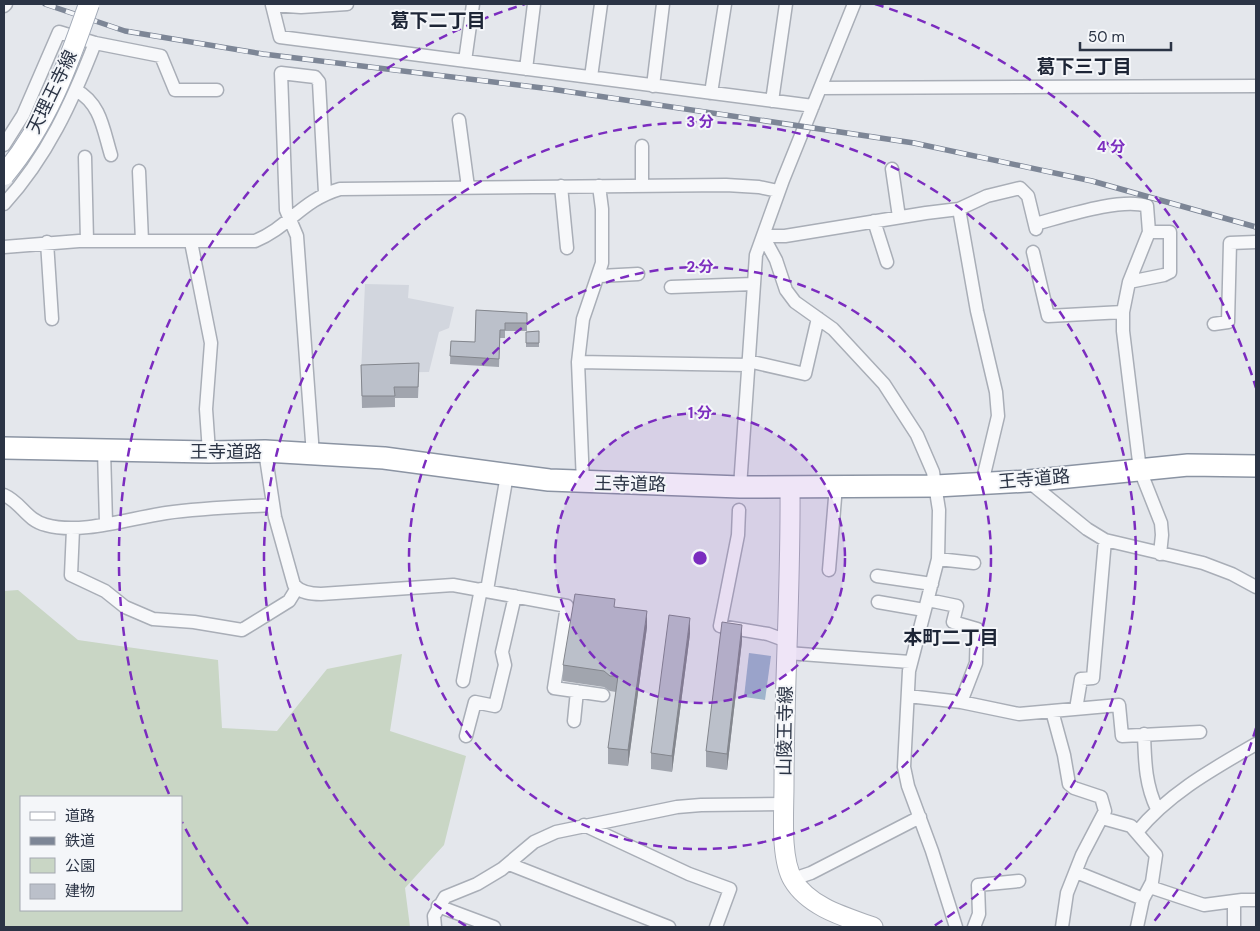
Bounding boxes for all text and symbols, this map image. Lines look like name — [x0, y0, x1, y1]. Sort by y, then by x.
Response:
district label: 葛下二丁目 — [390, 8, 486, 33]
scale bar — [1080, 20, 1171, 52]
text: 50 m — [1088, 27, 1125, 47]
street label: 天理王寺線 — [21, 46, 83, 138]
district label: 葛下三丁目 — [1036, 54, 1132, 79]
text: 3 分 — [686, 112, 714, 132]
text: 4 分 — [1097, 137, 1125, 157]
text: 2 分 — [686, 257, 714, 277]
text: 1 分 — [688, 403, 712, 423]
street label: 王寺道路 — [190, 440, 262, 464]
street label: 王寺道路 — [997, 464, 1071, 494]
street label: 王寺道路 — [594, 471, 666, 497]
centre of rings — [691, 549, 709, 567]
district label: 本町二丁目 — [903, 625, 999, 650]
street label: 山陵王寺線 — [772, 686, 798, 776]
legend — [20, 796, 182, 911]
text: 道路 — [65, 806, 95, 826]
text: 鉄道 — [65, 831, 95, 851]
text: 公園 — [65, 856, 95, 876]
text: 建物 — [65, 881, 95, 901]

